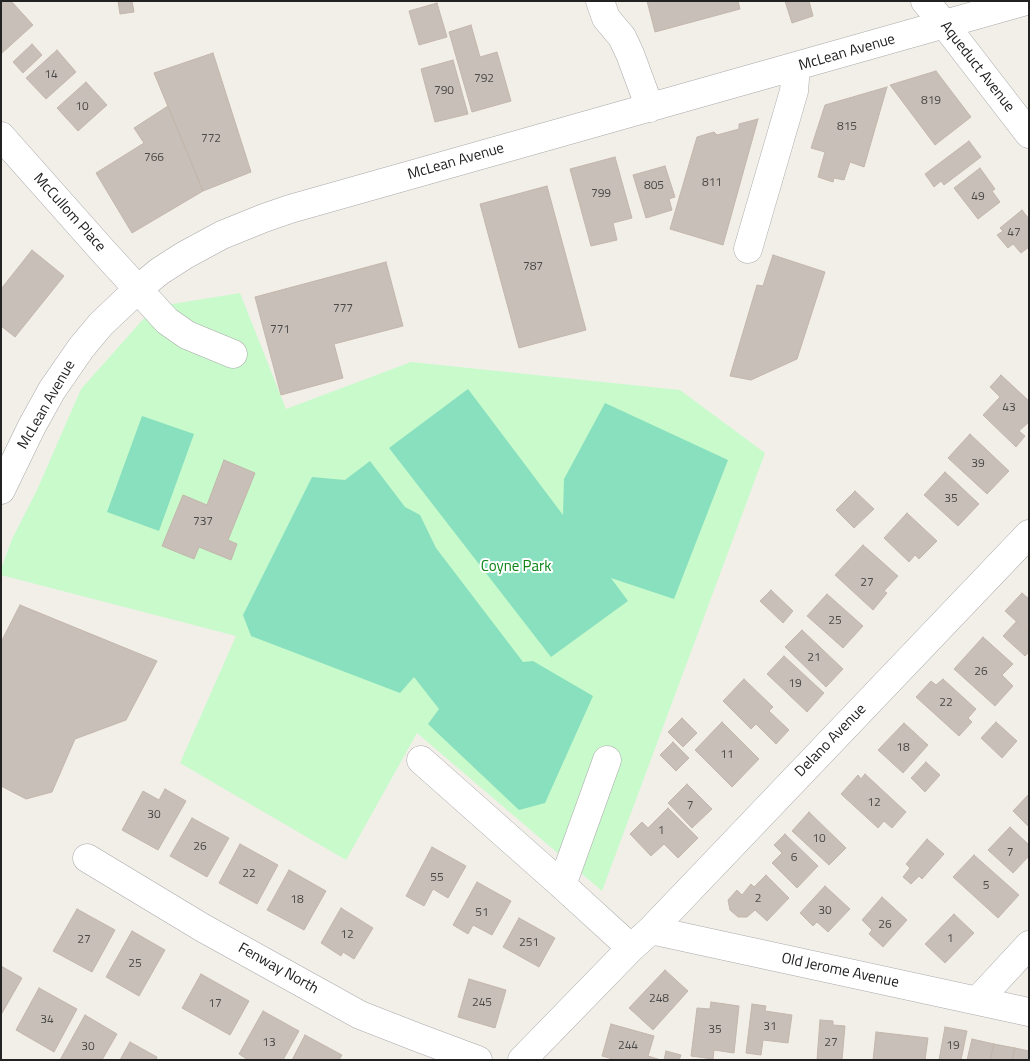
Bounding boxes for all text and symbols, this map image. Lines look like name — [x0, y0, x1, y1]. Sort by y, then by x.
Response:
street label: Aqueduct Avenue — [936, 18, 1018, 116]
street label: McLean Avenue — [797, 31, 897, 75]
house number: 14 — [44, 68, 58, 82]
house number: 792 — [474, 72, 494, 86]
house number: 790 — [434, 84, 454, 98]
house number: 819 — [921, 94, 941, 108]
house number: 10 — [75, 100, 89, 114]
house number: 815 — [837, 120, 857, 134]
house number: 772 — [201, 132, 221, 146]
street label: McLean Avenue — [406, 140, 506, 184]
house number: 766 — [144, 151, 164, 165]
street label: McCullom Place — [29, 170, 109, 256]
house number: 811 — [702, 176, 722, 190]
house number: 805 — [644, 179, 664, 193]
house number: 799 — [591, 187, 611, 201]
house number: 49 — [971, 190, 985, 204]
house number: 47 — [1007, 226, 1021, 240]
house number: 787 — [523, 260, 543, 274]
house number: 777 — [333, 302, 353, 316]
house number: 771 — [270, 323, 290, 337]
street label: McLean Avenue — [14, 357, 80, 453]
house number: 43 — [1002, 401, 1016, 415]
house number: 39 — [971, 457, 985, 471]
house number: 35 — [944, 492, 958, 506]
house number: 737 — [193, 515, 213, 529]
park label: Coyne Park — [481, 558, 551, 576]
house number: 27 — [860, 576, 874, 590]
house number: 25 — [828, 614, 842, 628]
house number: 21 — [807, 651, 821, 665]
house number: 26 — [974, 665, 988, 679]
house number: 19 — [788, 677, 802, 691]
house number: 22 — [939, 696, 953, 710]
street label: Delano Avenue — [792, 701, 870, 781]
house number: 18 — [896, 741, 910, 755]
house number: 11 — [720, 748, 734, 762]
house number: 12 — [867, 796, 881, 810]
house number: 7 — [687, 799, 693, 813]
house number: 30 — [147, 808, 161, 822]
house number: 1 — [658, 824, 664, 838]
house number: 10 — [812, 832, 826, 846]
house number: 26 — [193, 840, 207, 854]
house number: 7 — [1007, 846, 1013, 860]
house number: 6 — [791, 851, 797, 865]
house number: 22 — [242, 867, 256, 881]
house number: 55 — [430, 871, 444, 885]
house number: 5 — [983, 879, 989, 893]
house number: 2 — [755, 892, 761, 906]
house number: 18 — [290, 893, 304, 907]
house number: 30 — [818, 904, 832, 918]
house number: 51 — [475, 906, 489, 920]
house number: 26 — [878, 918, 892, 932]
house number: 12 — [340, 928, 354, 942]
house number: 1 — [947, 932, 953, 946]
house number: 27 — [77, 933, 91, 947]
house number: 251 — [519, 936, 539, 950]
street label: Fenway North — [235, 940, 321, 998]
street label: Old Jerome Avenue — [780, 950, 900, 992]
house number: 25 — [128, 957, 142, 971]
house number: 248 — [649, 992, 669, 1006]
house number: 245 — [472, 996, 492, 1010]
house number: 17 — [208, 997, 222, 1011]
house number: 34 — [40, 1013, 54, 1027]
house number: 31 — [763, 1020, 777, 1034]
house number: 35 — [708, 1023, 722, 1037]
house number: 13 — [262, 1036, 276, 1050]
house number: 27 — [824, 1036, 838, 1050]
house number: 244 — [618, 1039, 638, 1053]
house number: 19 — [946, 1039, 960, 1053]
house number: 30 — [81, 1040, 95, 1054]

